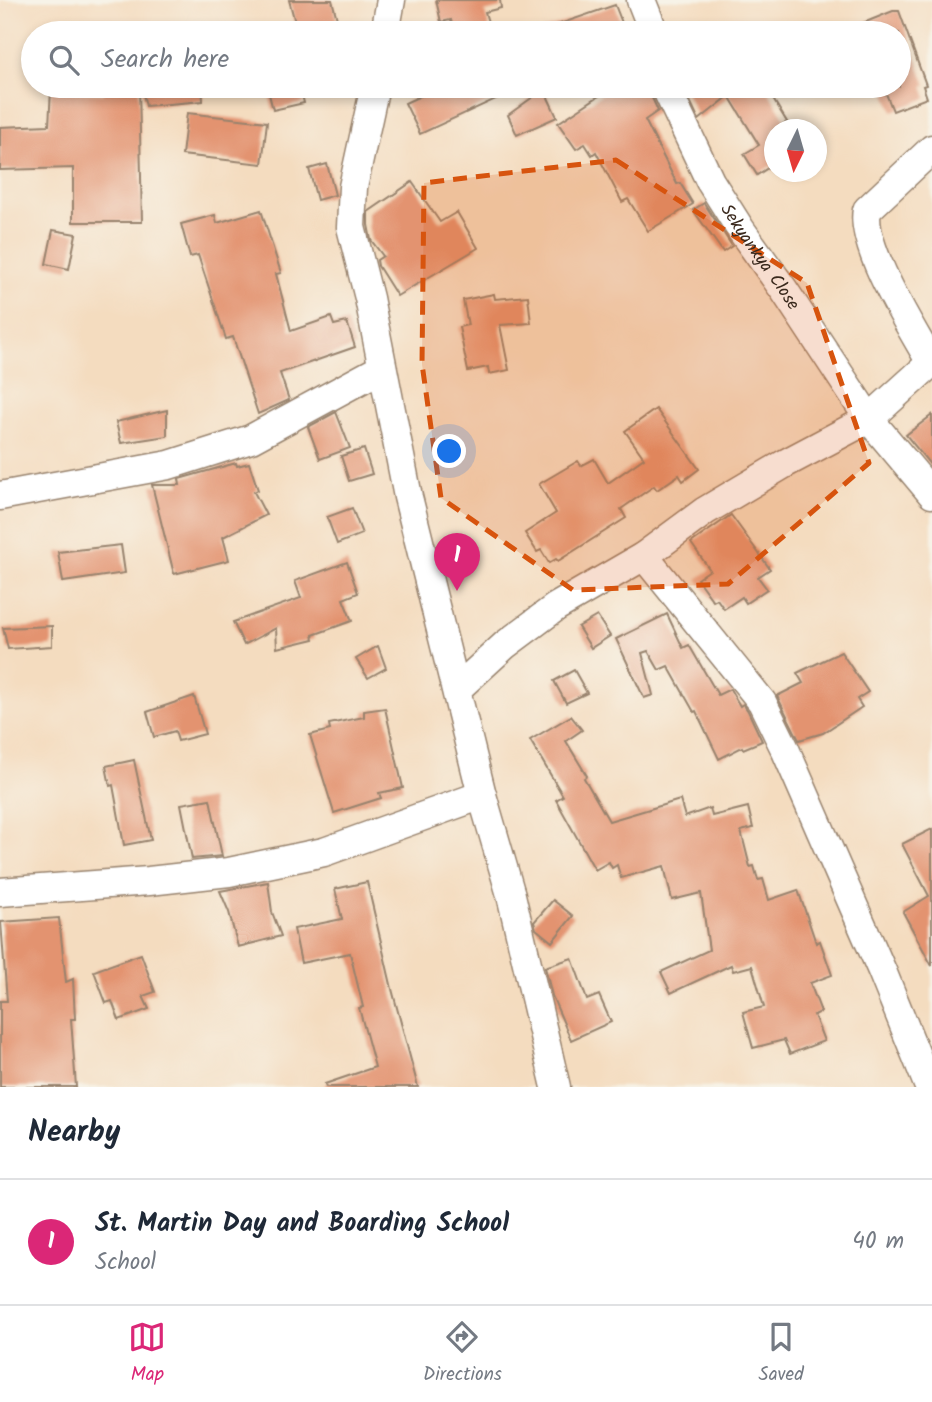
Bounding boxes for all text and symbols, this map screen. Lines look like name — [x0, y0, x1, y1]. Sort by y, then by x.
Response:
search box — [21, 21, 911, 98]
text: Search here — [101, 39, 229, 81]
icon: search — [45, 41, 83, 79]
north arrow — [764, 119, 827, 182]
street label: Sekyankya Close — [712, 198, 807, 317]
your location — [432, 434, 466, 468]
pin: 1 — [434, 533, 480, 591]
text: Nearby — [28, 1109, 120, 1157]
text: St. Martin Day and Boarding School — [95, 1203, 509, 1245]
text: 1 — [48, 1224, 54, 1260]
text: 40 m — [852, 1224, 904, 1260]
text: School — [95, 1245, 156, 1281]
tab: Map — [128, 1318, 166, 1390]
tab: Directions — [423, 1318, 502, 1390]
tab: Saved — [759, 1318, 804, 1390]

